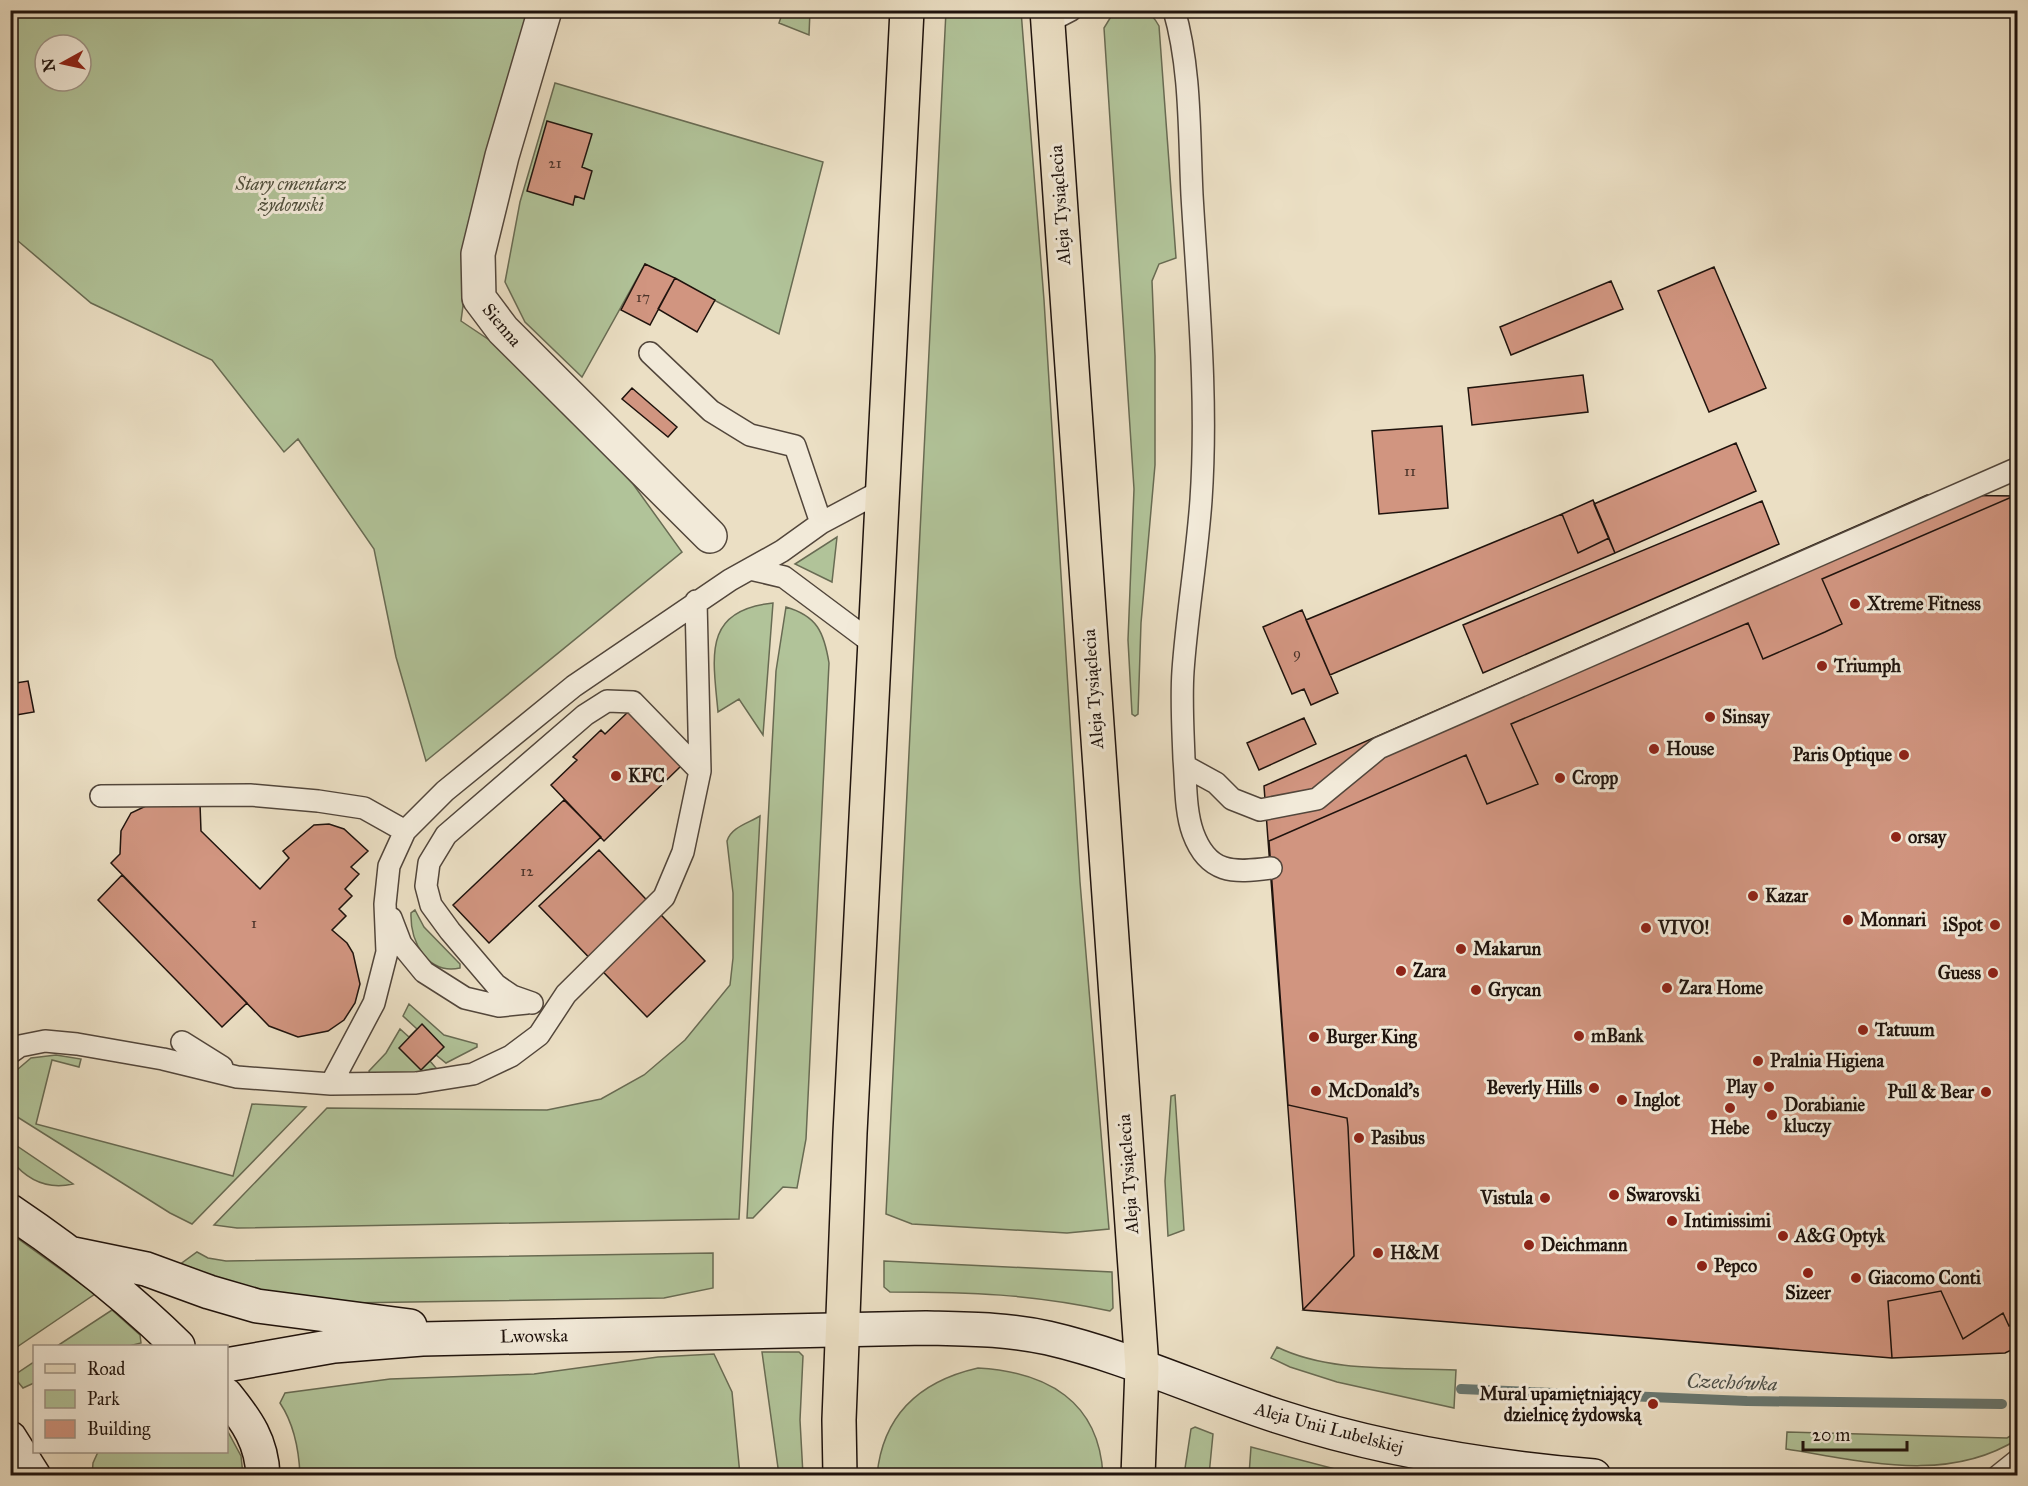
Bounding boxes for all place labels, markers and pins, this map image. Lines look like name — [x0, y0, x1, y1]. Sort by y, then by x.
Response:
place label: Xtreme Fitness — [1866, 593, 1981, 615]
marker: Xtreme Fitness — [1848, 597, 1862, 611]
place label: Triumph — [1833, 655, 1902, 678]
marker: Triumph — [1815, 659, 1829, 673]
place label: Sinsay — [1722, 706, 1771, 729]
marker: Sinsay — [1703, 710, 1717, 724]
place label: House — [1666, 738, 1715, 760]
marker: House — [1647, 742, 1661, 756]
place label: Paris Optique — [1793, 744, 1892, 767]
marker: Paris Optique — [1897, 748, 1911, 762]
place label: KFC — [628, 765, 665, 787]
place label: Cropp — [1572, 767, 1618, 790]
marker: KFC — [609, 769, 623, 783]
marker: Cropp — [1553, 771, 1567, 785]
place label: orsay — [1908, 826, 1948, 849]
marker: orsay — [1889, 830, 1903, 844]
place label: Kazar — [1765, 885, 1809, 907]
marker: Kazar — [1746, 889, 1760, 903]
place label: Monnari — [1860, 909, 1927, 931]
marker: Monnari — [1841, 913, 1855, 927]
place label: iSpot — [1943, 914, 1984, 937]
place label: VIVO! — [1657, 917, 1709, 939]
marker: iSpot — [1988, 918, 2002, 932]
marker: VIVO! — [1639, 921, 1653, 935]
place label: Makarun — [1473, 938, 1542, 960]
marker: Makarun — [1454, 942, 1468, 956]
place label: Zara — [1413, 960, 1447, 982]
place label: Guess — [1938, 962, 1981, 984]
marker: Zara — [1394, 964, 1408, 978]
marker: Guess — [1986, 966, 2000, 980]
place label: Zara Home — [1679, 977, 1764, 999]
place label: Grycan — [1488, 979, 1541, 1002]
marker: Zara Home — [1660, 981, 1674, 995]
marker: Grycan — [1469, 983, 1483, 997]
place label: Tatuum — [1874, 1019, 1935, 1041]
marker: Tatuum — [1856, 1023, 1870, 1037]
place label: mBank — [1590, 1025, 1644, 1047]
place label: Burger King — [1326, 1026, 1417, 1049]
marker: mBank — [1572, 1029, 1586, 1043]
marker: Burger King — [1307, 1030, 1321, 1044]
place label: Pralnia Higiena — [1770, 1050, 1885, 1073]
marker: Pralnia Higiena — [1751, 1054, 1765, 1068]
place label: Play — [1726, 1076, 1759, 1099]
place label: Beverly Hills — [1486, 1077, 1582, 1100]
place label: McDonald's — [1328, 1080, 1420, 1102]
marker: Play — [1762, 1080, 1776, 1094]
marker: Beverly Hills — [1587, 1081, 1601, 1095]
place label: Pull & Bear — [1888, 1081, 1975, 1103]
marker: McDonald's — [1309, 1084, 1323, 1098]
marker: Pull & Bear — [1979, 1085, 1993, 1099]
place label: Inglot — [1634, 1089, 1681, 1112]
marker: Inglot — [1615, 1093, 1629, 1107]
place label: Dorabianie kluczy — [1784, 1094, 1866, 1138]
marker: Hebe — [1723, 1101, 1737, 1115]
marker: Dorabianie kluczy — [1765, 1108, 1779, 1122]
place label: Hebe — [1710, 1117, 1750, 1139]
place label: Pasibus — [1371, 1127, 1425, 1149]
marker: Pasibus — [1352, 1131, 1366, 1145]
place label: Swarovski — [1626, 1184, 1701, 1206]
place label: Vistula — [1480, 1187, 1533, 1209]
marker: Swarovski — [1607, 1188, 1621, 1202]
marker: Vistula — [1538, 1191, 1552, 1205]
place label: Intimissimi — [1684, 1210, 1772, 1232]
marker: Intimissimi — [1665, 1214, 1679, 1228]
place label: A&G Optyk — [1794, 1225, 1886, 1248]
marker: A&G Optyk — [1776, 1229, 1790, 1243]
place label: Deichmann — [1541, 1234, 1628, 1256]
marker: Deichmann — [1522, 1238, 1536, 1252]
place label: H&M — [1390, 1242, 1440, 1264]
marker: H&M — [1371, 1246, 1385, 1260]
place label: Pepco — [1714, 1255, 1757, 1278]
marker: Pepco — [1695, 1259, 1709, 1273]
marker: Sizeer — [1801, 1266, 1815, 1280]
place label: Giacomo Conti — [1868, 1267, 1982, 1289]
marker: Giacomo Conti — [1849, 1271, 1863, 1285]
place label: Sizeer — [1785, 1282, 1832, 1304]
place label: Mural upamiętniający dzielnicę żydowską — [1480, 1383, 1643, 1427]
marker: Mural upamiętniający dzielnicę żydowską — [1646, 1397, 1660, 1411]

